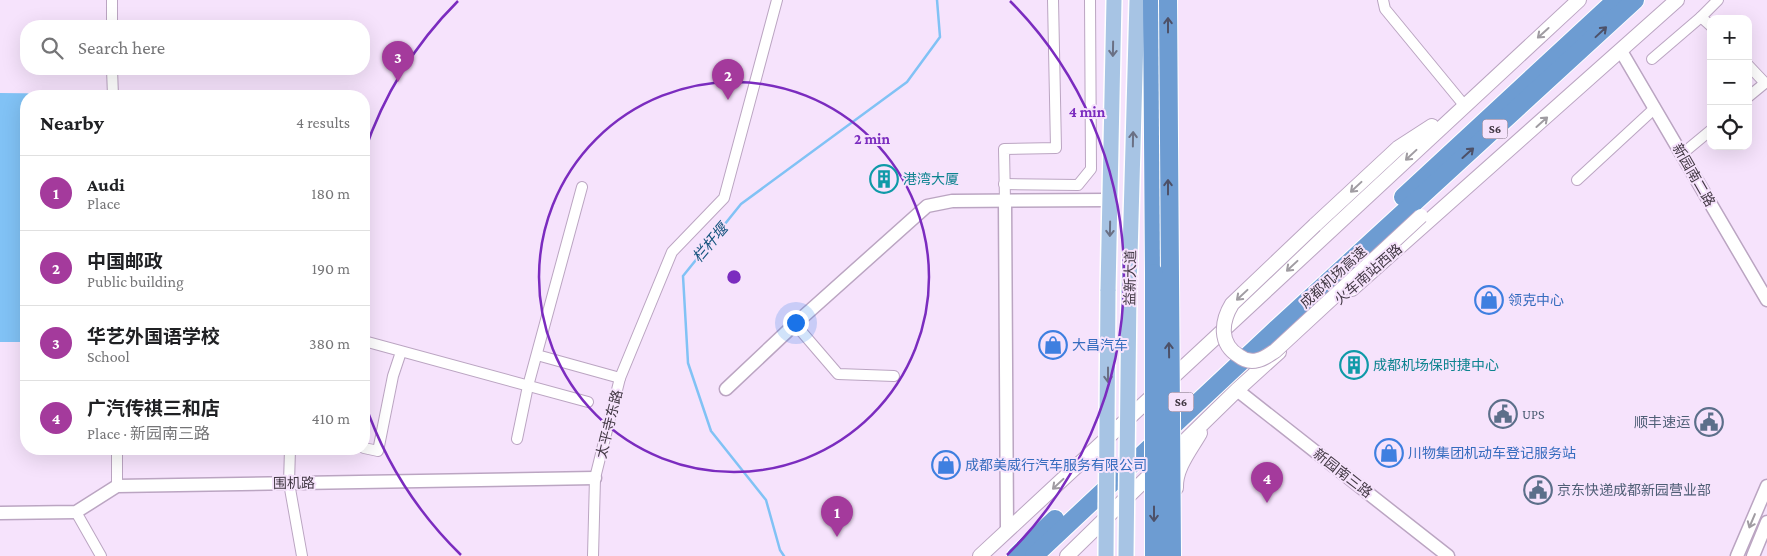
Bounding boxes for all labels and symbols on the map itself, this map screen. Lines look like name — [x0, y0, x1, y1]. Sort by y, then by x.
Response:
one-way arrow — [1163, 17, 1173, 34]
one-way arrow — [1594, 26, 1607, 38]
one-way arrow — [1537, 27, 1550, 39]
one-way arrow — [1108, 40, 1118, 56]
pin: 3 — [382, 41, 414, 82]
pin: 2 — [712, 59, 744, 100]
text: 4 min — [1069, 104, 1106, 120]
one-way arrow — [1535, 116, 1548, 127]
road number: S6 — [1482, 120, 1508, 138]
text: 2 min — [854, 131, 890, 147]
one-way arrow — [1129, 131, 1138, 147]
street label: 新园南二路 — [1670, 141, 1718, 209]
one-way arrow — [1462, 147, 1475, 159]
one-way arrow — [1405, 149, 1417, 161]
building icon: 港湾大厦 — [869, 164, 899, 194]
place label: 港湾大厦 — [903, 171, 959, 187]
one-way arrow — [1163, 180, 1173, 196]
one-way arrow — [1350, 181, 1362, 193]
water label: 栏杆堰 — [689, 218, 733, 265]
one-way arrow — [1105, 220, 1114, 236]
street label: 火车南站西路 — [1331, 240, 1405, 308]
street label: 成都机场高速 — [1296, 243, 1370, 311]
street label: 益新大道 — [1122, 250, 1138, 306]
one-way arrow — [1286, 260, 1298, 272]
centre of rings — [725, 268, 743, 286]
shop icon: 领克中心 — [1474, 285, 1504, 315]
one-way arrow — [1236, 289, 1248, 301]
place label: 领克中心 — [1508, 292, 1564, 308]
your location — [783, 310, 809, 336]
shop icon: 大昌汽车 — [1038, 330, 1068, 360]
place label: 大昌汽车 — [1072, 337, 1128, 353]
one-way arrow — [1165, 342, 1174, 358]
building icon: 成都机场保时捷中心 — [1339, 350, 1369, 380]
place label: 成都机场保时捷中心 — [1373, 357, 1499, 373]
one-way arrow — [1103, 366, 1113, 383]
street label: 太平寺东路 — [593, 388, 625, 460]
road number: S6 — [1168, 392, 1194, 412]
public building icon: UPS — [1488, 399, 1518, 429]
place label: UPS — [1522, 406, 1545, 422]
public building icon: 顺丰速运 — [1694, 407, 1724, 437]
place label: 顺丰速运 — [1634, 414, 1690, 430]
shop icon: 川物集团机动车登记服务站 — [1374, 438, 1404, 468]
street label: 新园南三路 — [1310, 445, 1376, 501]
place label: 川物集团机动车登记服务站 — [1408, 445, 1576, 461]
shop icon: 成都美威行汽车服务有限公司 — [931, 450, 961, 480]
place label: 成都美威行汽车服务有限公司 — [965, 457, 1147, 473]
pin: 4 — [1251, 462, 1283, 503]
street label: 围机路 — [273, 475, 315, 491]
public building icon: 京东快递成都新园营业部 — [1523, 475, 1553, 505]
one-way arrow — [1052, 478, 1064, 490]
place label: 京东快递成都新园营业部 — [1557, 482, 1711, 498]
pin: 1 — [821, 496, 853, 537]
one-way arrow — [1149, 506, 1159, 522]
one-way arrow — [1747, 513, 1757, 528]

